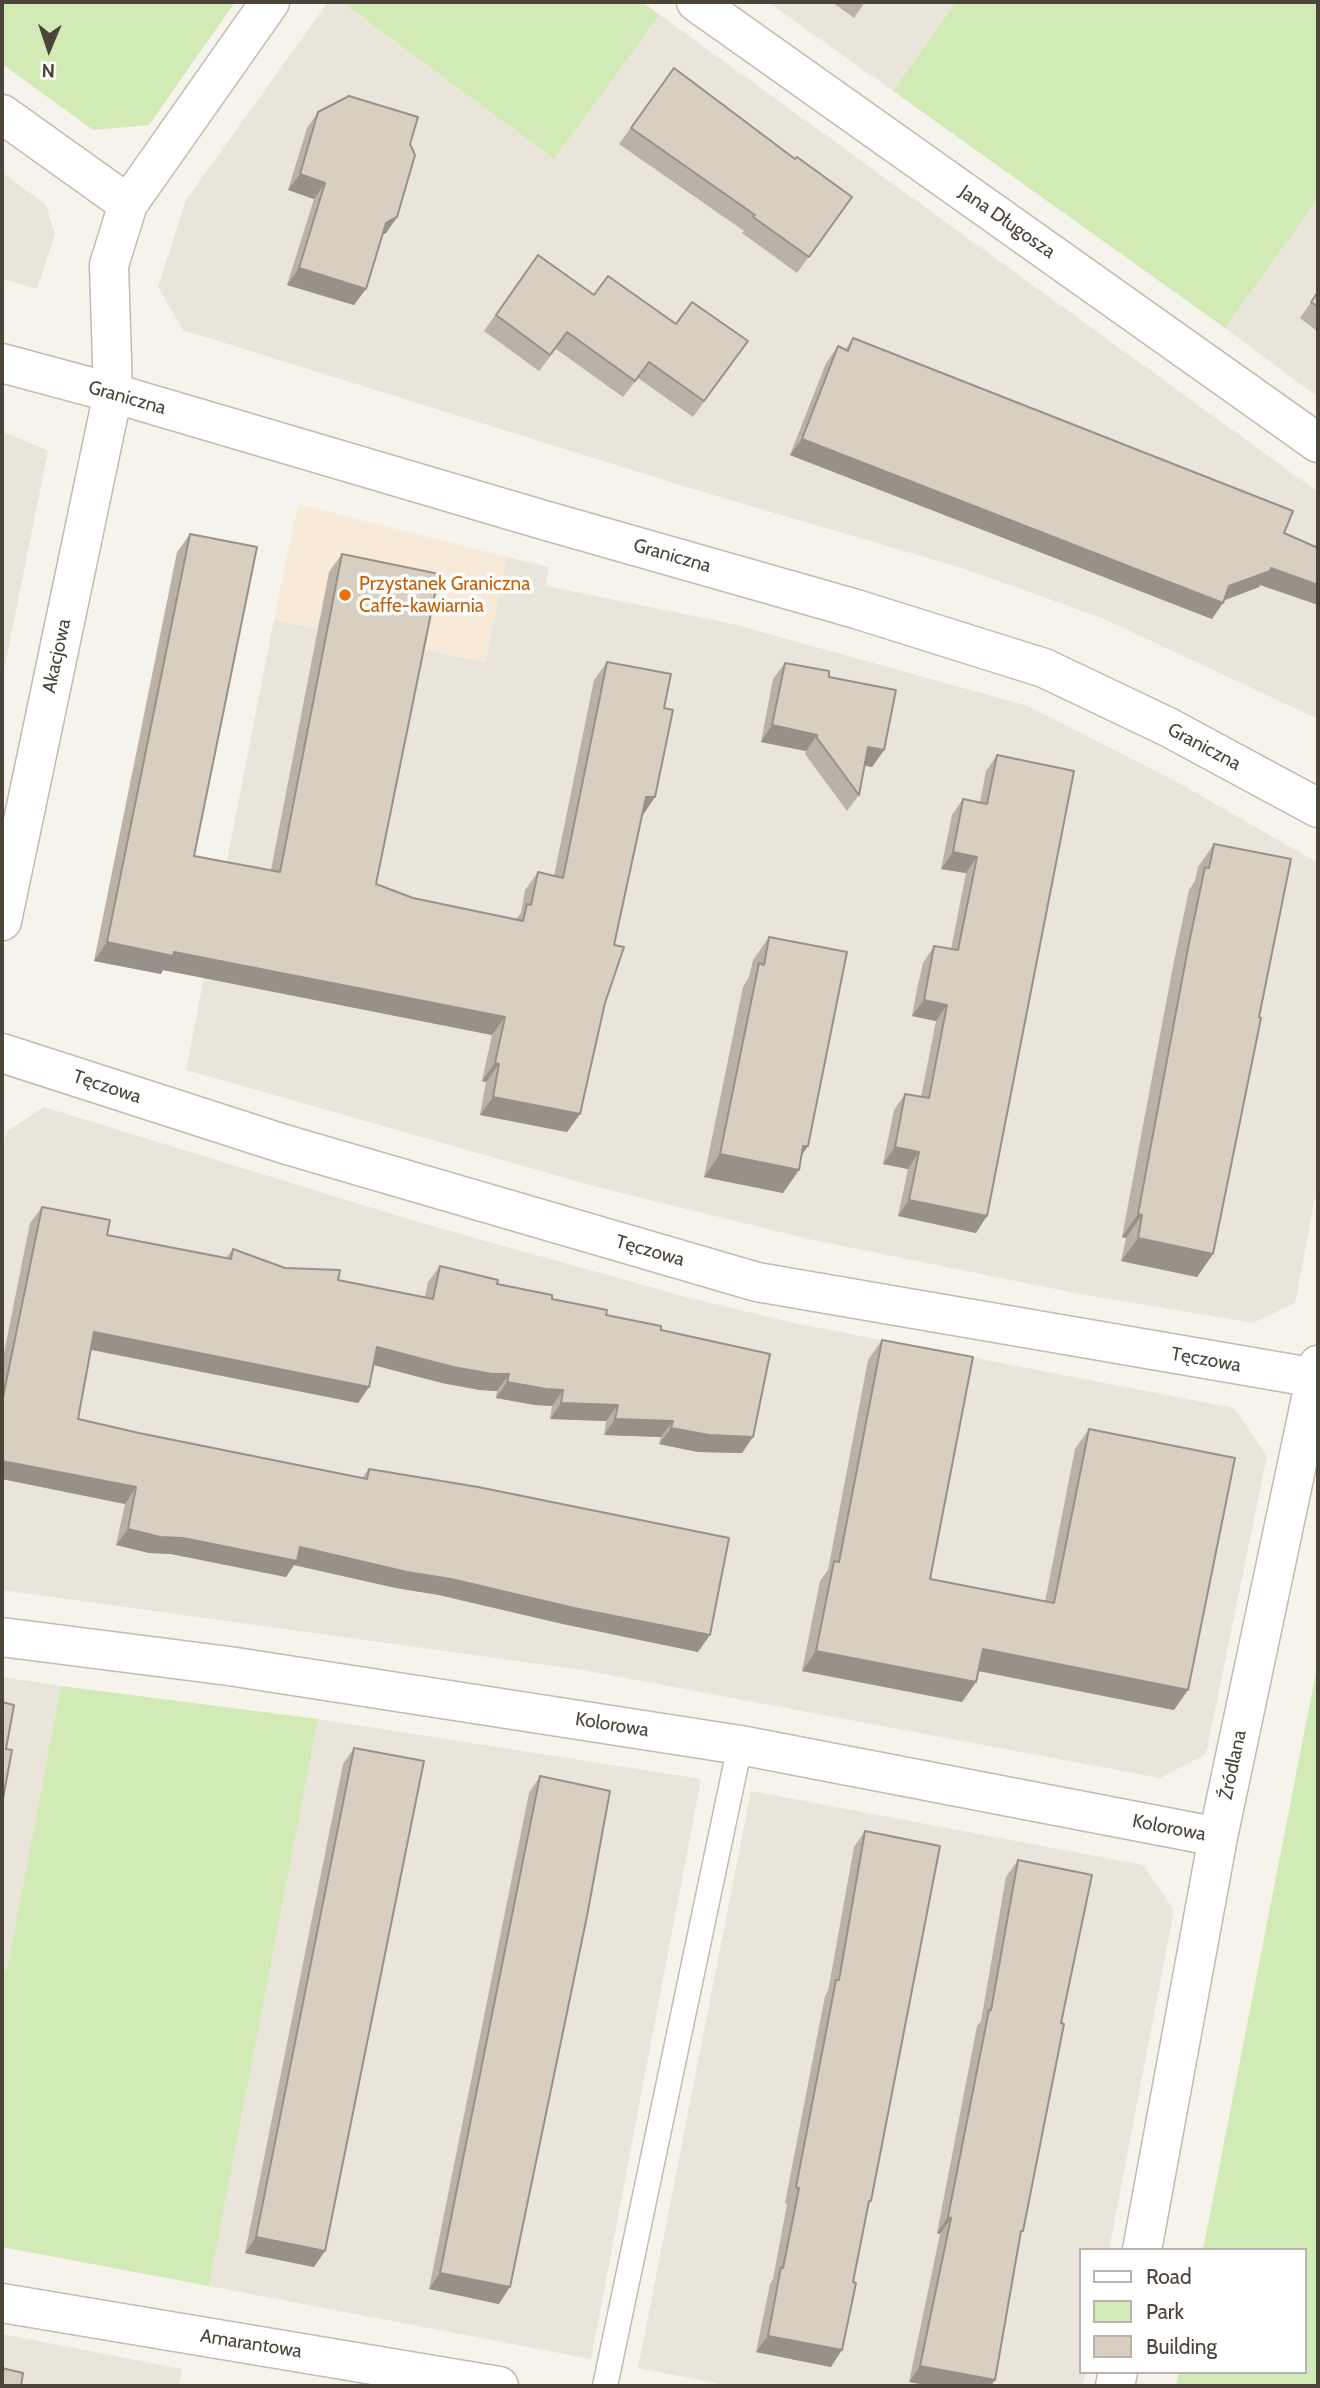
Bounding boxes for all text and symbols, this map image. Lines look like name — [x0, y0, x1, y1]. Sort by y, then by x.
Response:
north arrow — [14, 14, 84, 84]
text: N — [41, 59, 55, 82]
street label: Jana Długosza — [955, 181, 1059, 263]
street label: Graniczna — [86, 376, 168, 420]
street label: Graniczna — [631, 534, 713, 578]
place label: Przystanek Graniczna Caffe-kawiarnia — [359, 573, 530, 617]
marker: Przystanek Graniczna Caffe-kawiarnia — [337, 587, 353, 603]
street label: Akacjowa — [38, 617, 76, 695]
street label: Graniczna — [1164, 718, 1244, 776]
street label: Tęczowa — [70, 1065, 144, 1109]
street label: Tęczowa — [613, 1230, 687, 1272]
street label: Tęczowa — [1169, 1343, 1243, 1377]
street label: Kolorowa — [574, 1708, 650, 1742]
street label: Źródlana — [1215, 1728, 1251, 1802]
street label: Kolorowa — [1130, 1810, 1208, 1846]
legend — [1078, 2248, 1306, 2374]
text: Road — [1146, 2264, 1192, 2289]
text: Park — [1146, 2299, 1184, 2324]
street label: Amarantowa — [199, 2325, 303, 2363]
text: Building — [1146, 2334, 1217, 2359]

